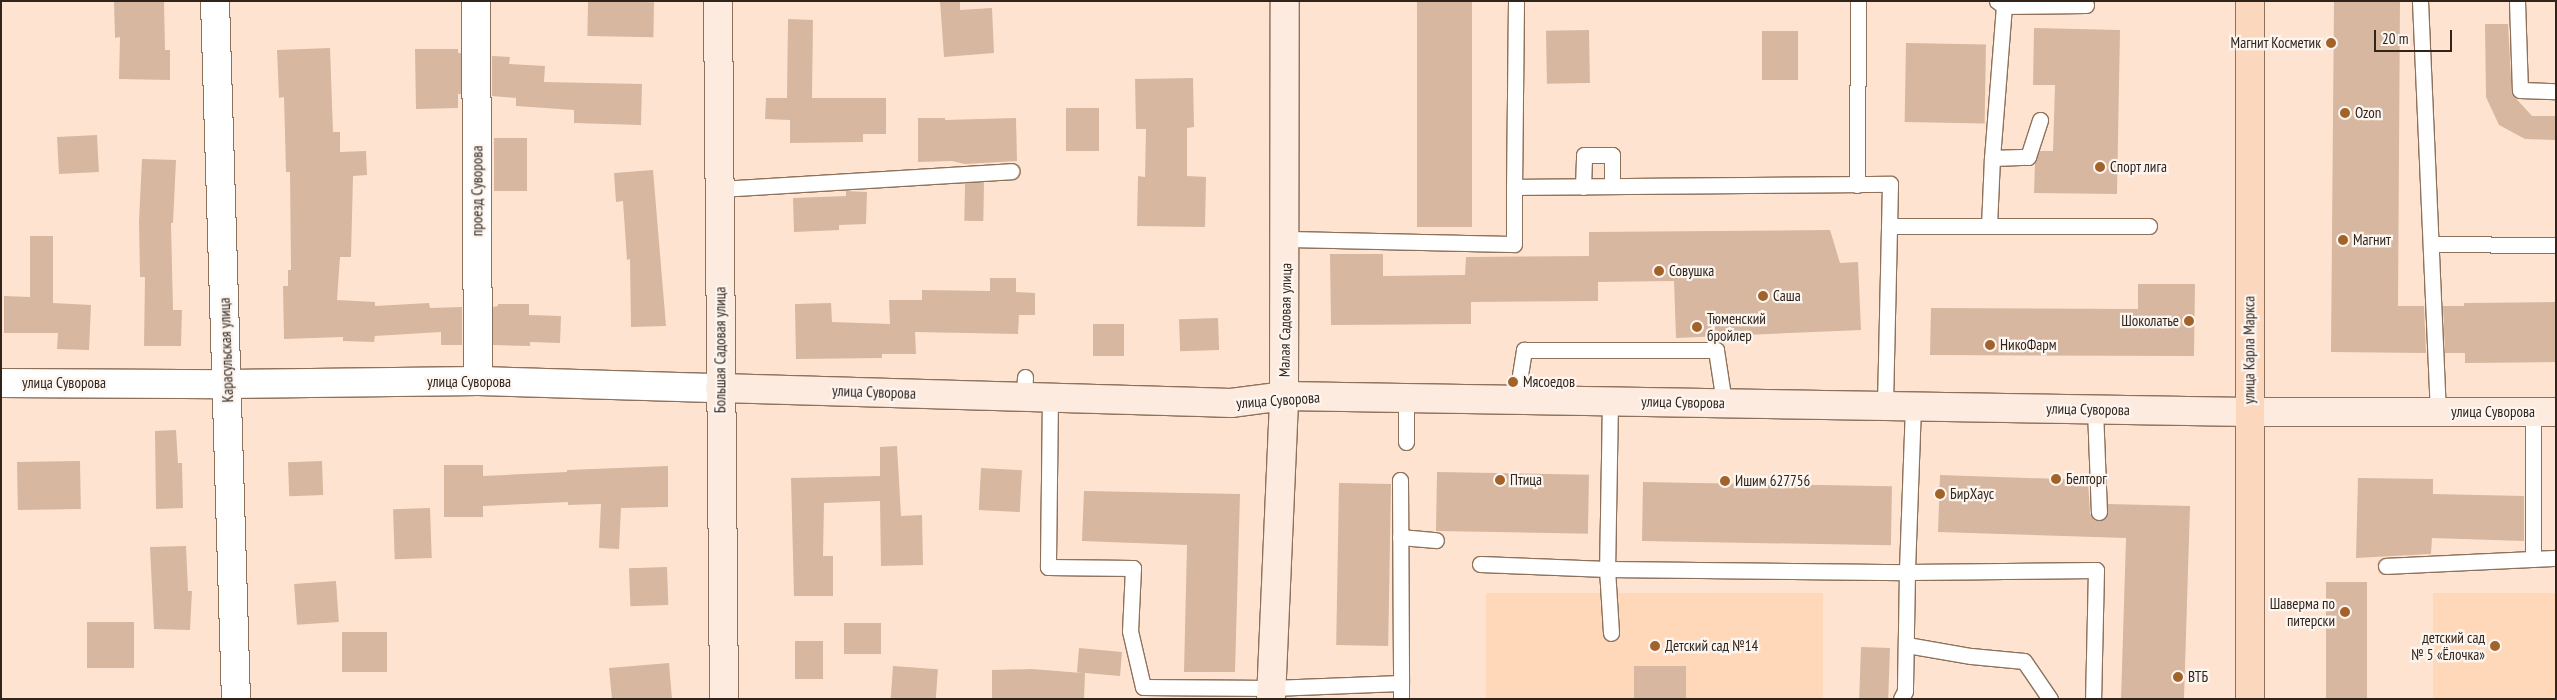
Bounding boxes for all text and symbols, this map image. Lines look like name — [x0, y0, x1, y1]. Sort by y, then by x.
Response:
scale bar — [2377, 20, 2454, 52]
text: 20 m — [2382, 29, 2408, 48]
place label: Магнит Косметик — [2230, 34, 2321, 52]
marker: Магнит Косметик — [2325, 37, 2337, 49]
place label: Ozon — [2355, 104, 2381, 122]
marker: Ozon — [2339, 107, 2351, 119]
street label: проезд Суворова — [468, 146, 486, 236]
place label: Спорт лига — [2110, 158, 2167, 176]
marker: Спорт лига — [2094, 161, 2106, 173]
place label: Магнит — [2353, 231, 2391, 249]
marker: Магнит — [2337, 234, 2349, 246]
place label: Совушка — [1669, 262, 1714, 280]
street label: Малая Садовая улица — [1275, 263, 1295, 377]
marker: Совушка — [1653, 265, 1665, 277]
street label: Большая Садовая улица — [711, 287, 729, 413]
place label: Саша — [1773, 287, 1801, 305]
marker: Саша — [1757, 290, 1769, 302]
street label: улица Карла Маркса — [2240, 296, 2258, 404]
street label: Карасульская улица — [215, 297, 237, 403]
place label: Тюменский бройлер — [1707, 309, 1766, 344]
place label: Шоколатье — [2121, 312, 2179, 330]
marker: Шоколатье — [2183, 315, 2195, 327]
marker: Тюменский бройлер — [1691, 321, 1703, 333]
place label: НикоФарм — [2000, 336, 2057, 354]
marker: НикоФарм — [1984, 339, 1996, 351]
street label: улица Суворова — [427, 373, 511, 391]
place label: Мясоедов — [1523, 373, 1575, 391]
street label: улица Суворова — [22, 374, 106, 392]
marker: Мясоедов — [1507, 376, 1519, 388]
street label: улица Суворова — [832, 382, 916, 402]
street label: улица Суворова — [1236, 388, 1320, 412]
street label: улица Суворова — [1641, 392, 1725, 412]
street label: улица Суворова — [2046, 399, 2130, 419]
street label: улица Суворова — [2451, 403, 2535, 421]
place label: Белторг — [2066, 470, 2107, 488]
place label: Птица — [1510, 471, 1542, 489]
place label: Ишим 627756 — [1735, 472, 1810, 490]
marker: Белторг — [2050, 473, 2062, 485]
marker: Птица — [1494, 474, 1506, 486]
marker: Ишим 627756 — [1719, 475, 1731, 487]
place label: БирХаус — [1950, 485, 1994, 503]
marker: БирХаус — [1934, 488, 1946, 500]
place label: Шаверма по питерски — [2270, 594, 2335, 629]
marker: Шаверма по питерски — [2339, 606, 2351, 618]
place label: детский сад № 5 «Ёлочка» — [2411, 628, 2485, 663]
place label: Детский сад №14 — [1665, 637, 1758, 655]
marker: Детский сад №14 — [1649, 640, 1661, 652]
marker: детский сад № 5 «Ёлочка» — [2489, 640, 2501, 652]
place label: ВТБ — [2188, 668, 2208, 686]
marker: ВТБ — [2172, 671, 2184, 683]

